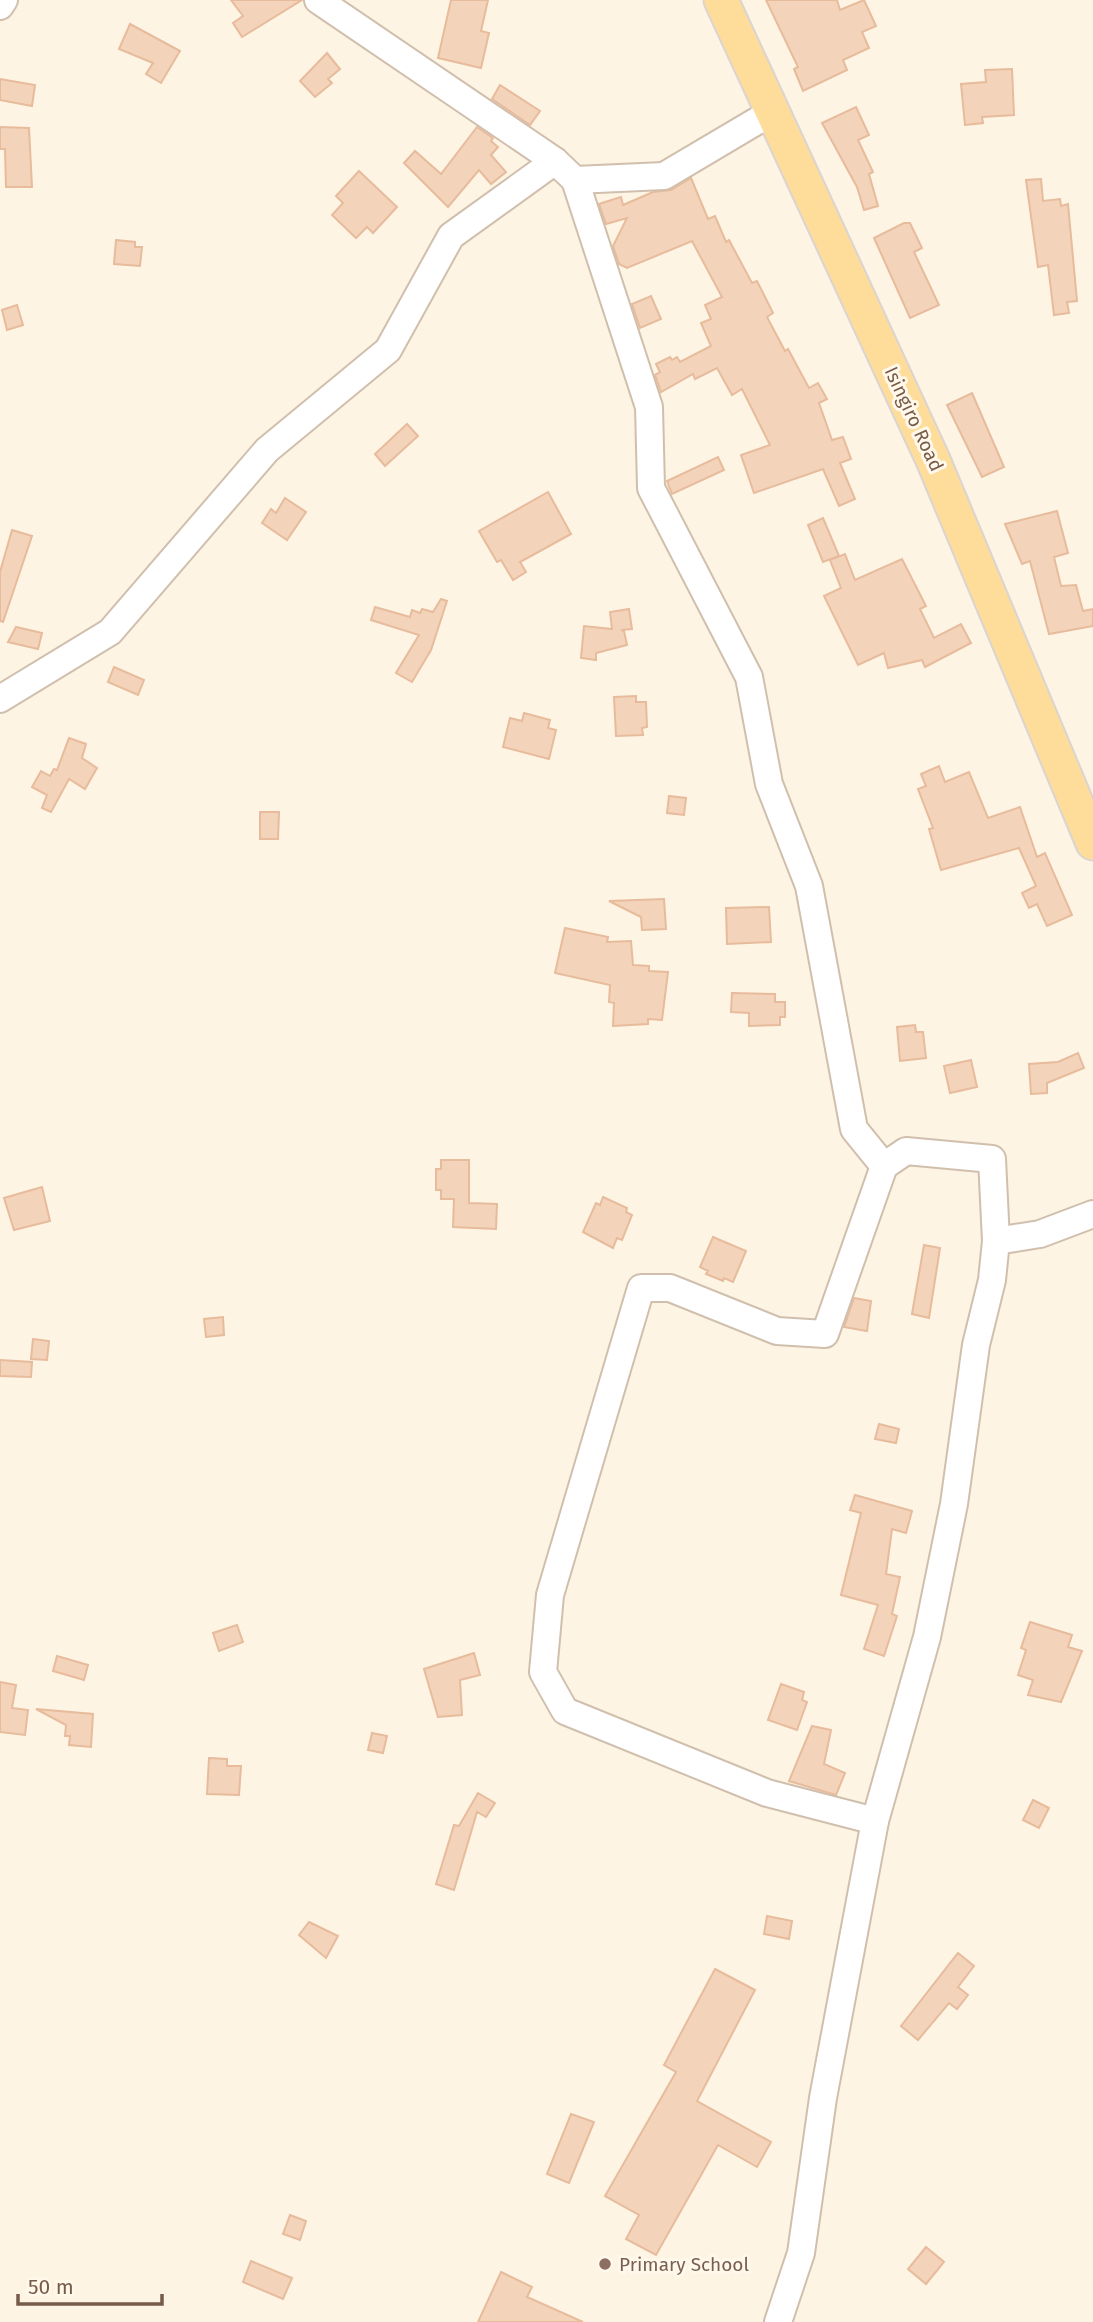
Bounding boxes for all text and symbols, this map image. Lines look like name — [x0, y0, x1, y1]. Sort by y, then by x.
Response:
street label: Isingiro Road — [880, 363, 948, 475]
place label: Primary School — [619, 2253, 749, 2276]
marker: Primary School — [597, 2256, 613, 2272]
scale bar — [18, 2262, 161, 2306]
text: 50 m — [28, 2274, 74, 2300]

